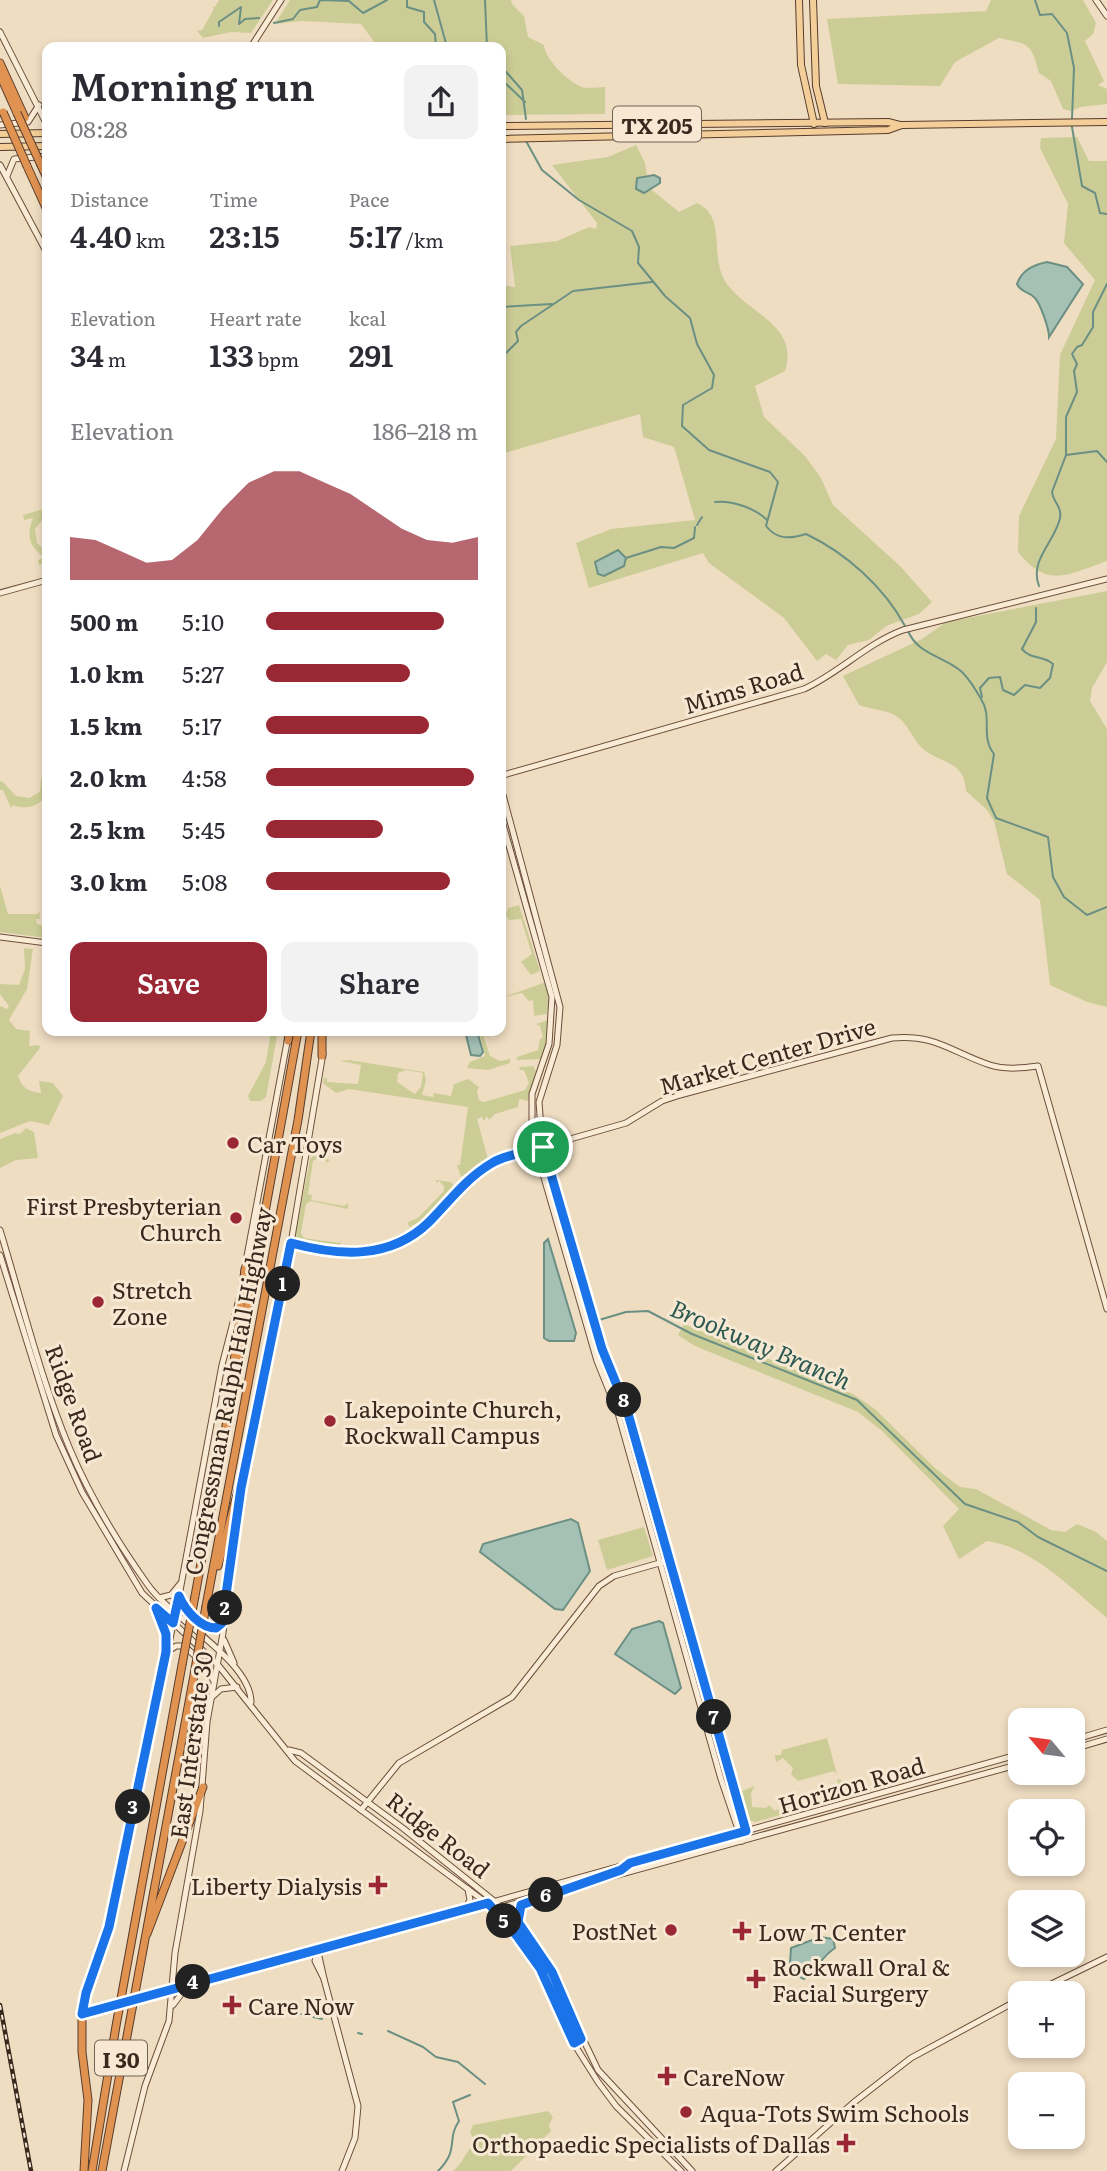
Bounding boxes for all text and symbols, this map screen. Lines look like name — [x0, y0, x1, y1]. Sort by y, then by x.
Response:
text: Morning run — [70, 56, 315, 113]
button: share — [404, 65, 478, 139]
road number: TX 205 — [613, 106, 701, 142]
text: 08:28 — [70, 111, 128, 145]
text: Distance — [70, 185, 149, 213]
text: Time — [209, 185, 258, 213]
text: Pace — [349, 185, 389, 213]
text: 4.40 — [70, 213, 132, 257]
text: 23:15 — [209, 213, 280, 257]
text: 5:17 — [349, 213, 402, 257]
text: km — [132, 226, 166, 254]
text: /km — [402, 226, 444, 254]
text: Elevation — [70, 304, 156, 332]
text: Heart rate — [209, 304, 302, 332]
text: kcal — [349, 304, 386, 332]
text: 34 — [70, 332, 104, 376]
text: 133 — [209, 332, 254, 376]
text: 291 — [349, 332, 393, 376]
text: m — [104, 345, 126, 373]
text: bpm — [254, 345, 299, 373]
text: Elevation — [70, 413, 174, 447]
text: 186–218 m — [372, 413, 478, 447]
text: 500 m — [70, 604, 138, 638]
text: 5:10 — [182, 604, 224, 638]
street label: Mims Road — [679, 653, 807, 721]
text: 1.0 km — [70, 656, 144, 690]
text: 5:27 — [182, 656, 224, 690]
text: 1.5 km — [70, 708, 143, 742]
text: 5:17 — [182, 708, 222, 742]
text: 2.0 km — [70, 760, 147, 794]
text: 4:58 — [182, 760, 227, 794]
text: 2.5 km — [70, 812, 145, 846]
text: 5:45 — [182, 812, 225, 846]
text: 3.0 km — [70, 864, 148, 898]
text: 5:08 — [182, 864, 227, 898]
button: Save — [70, 942, 267, 1022]
button: Share — [281, 942, 478, 1022]
street label: Market Center Drive — [655, 1008, 879, 1102]
pin — [513, 1117, 573, 1177]
place label: Car Toys — [247, 1126, 342, 1160]
icon: arrive — [524, 1128, 562, 1166]
marker: Car Toys — [225, 1135, 241, 1151]
place label: First Presbyterian Church — [26, 1188, 222, 1248]
street label: Congressman Ralph Hall Highway — [175, 1203, 280, 1578]
marker: First Presbyterian Church — [228, 1210, 244, 1226]
pin: 1 — [266, 1266, 300, 1302]
text: 1 — [279, 1269, 286, 1297]
place label: Stretch Zone — [112, 1272, 192, 1332]
water label: Brookway Branch — [665, 1289, 857, 1397]
marker: Stretch Zone — [90, 1294, 106, 1310]
street label: Ridge Road — [38, 1339, 112, 1467]
pin: 8 — [606, 1382, 642, 1418]
text: 8 — [618, 1385, 629, 1413]
place label: Lakepointe Church, Rockwall Campus — [344, 1391, 562, 1451]
marker: Lakepointe Church, Rockwall Campus — [322, 1413, 338, 1429]
pin: 2 — [208, 1590, 243, 1626]
text: 2 — [219, 1593, 230, 1621]
street label: East Interstate 30 — [160, 1649, 220, 1841]
pin: 7 — [696, 1700, 732, 1734]
text: 7 — [708, 1702, 719, 1730]
north arrow — [1008, 1708, 1085, 1785]
map controls — [1008, 1708, 1085, 2149]
street label: Horizon Road — [774, 1747, 928, 1821]
street label: Ridge Road — [380, 1783, 498, 1885]
pin: 3 — [116, 1790, 150, 1825]
text: 3 — [127, 1792, 138, 1820]
button: locate — [1008, 1799, 1085, 1876]
place label: Liberty Dialysis — [191, 1868, 362, 1902]
marker: Liberty Dialysis — [368, 1875, 388, 1895]
pin: 6 — [528, 1878, 564, 1912]
text: 6 — [540, 1880, 551, 1908]
button: layers — [1008, 1890, 1085, 1967]
pin: 5 — [486, 1904, 522, 1938]
text: 5 — [498, 1906, 509, 1934]
place label: PostNet — [572, 1913, 658, 1947]
place label: Low T Center — [758, 1914, 906, 1948]
marker: Low T Center — [732, 1921, 752, 1941]
marker: PostNet — [663, 1922, 679, 1938]
place label: Rockwall Oral & Facial Surgery — [772, 1949, 950, 2009]
pin: 4 — [176, 1965, 210, 2000]
text: 4 — [187, 1967, 198, 1995]
marker: Rockwall Oral & Facial Surgery — [746, 1969, 766, 1989]
button: + — [1008, 1981, 1085, 2058]
place label: Care Now — [248, 1988, 355, 2022]
marker: Care Now — [222, 1995, 242, 2015]
road number: I 30 — [95, 2040, 147, 2076]
place label: CareNow — [683, 2059, 785, 2093]
marker: CareNow — [657, 2066, 677, 2086]
button: − — [1008, 2072, 1085, 2149]
place label: Aqua-Tots Swim Schools — [700, 2095, 969, 2129]
marker: Aqua-Tots Swim Schools — [678, 2104, 694, 2120]
place label: Orthopaedic Specialists of Dallas — [472, 2126, 830, 2160]
marker: Orthopaedic Specialists of Dallas — [836, 2133, 856, 2153]

